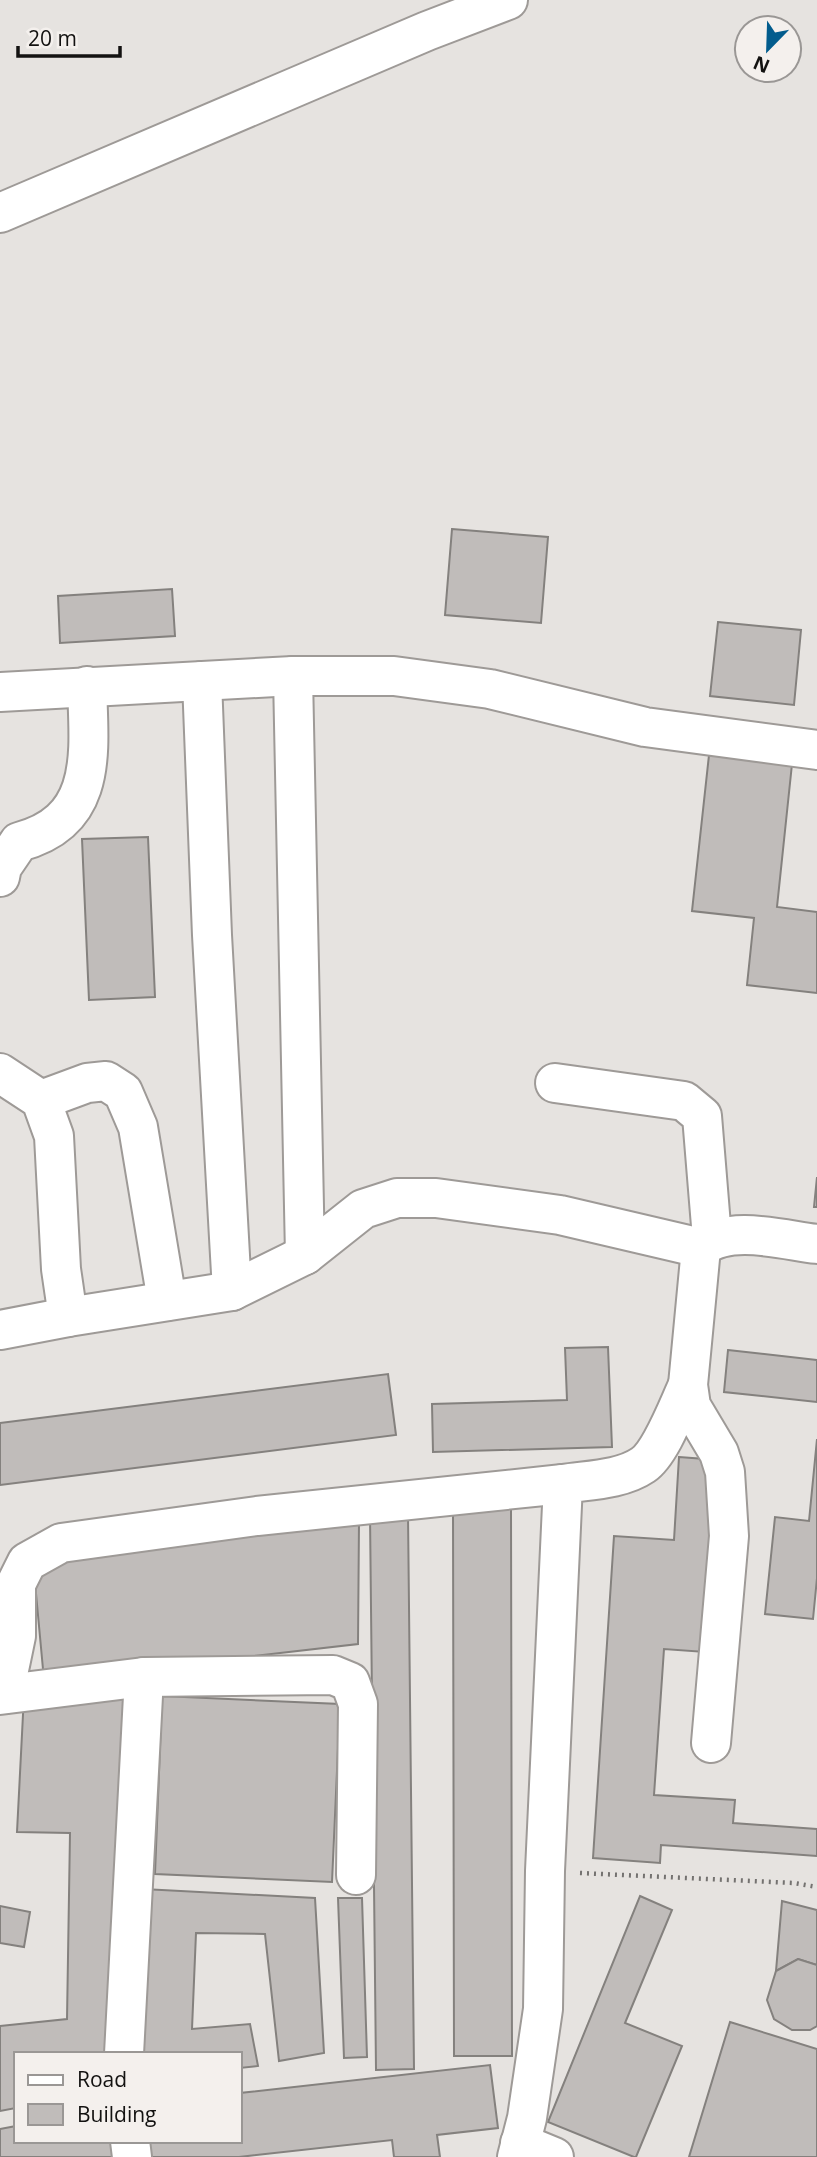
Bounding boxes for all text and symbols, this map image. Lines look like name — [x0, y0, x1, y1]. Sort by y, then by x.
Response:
scale bar — [18, 14, 119, 58]
north arrow — [733, 14, 803, 84]
text: 20 m — [28, 24, 77, 52]
text: N — [749, 50, 774, 80]
legend — [14, 2052, 242, 2143]
text: Road — [77, 2065, 127, 2093]
text: Building — [77, 2100, 156, 2128]

